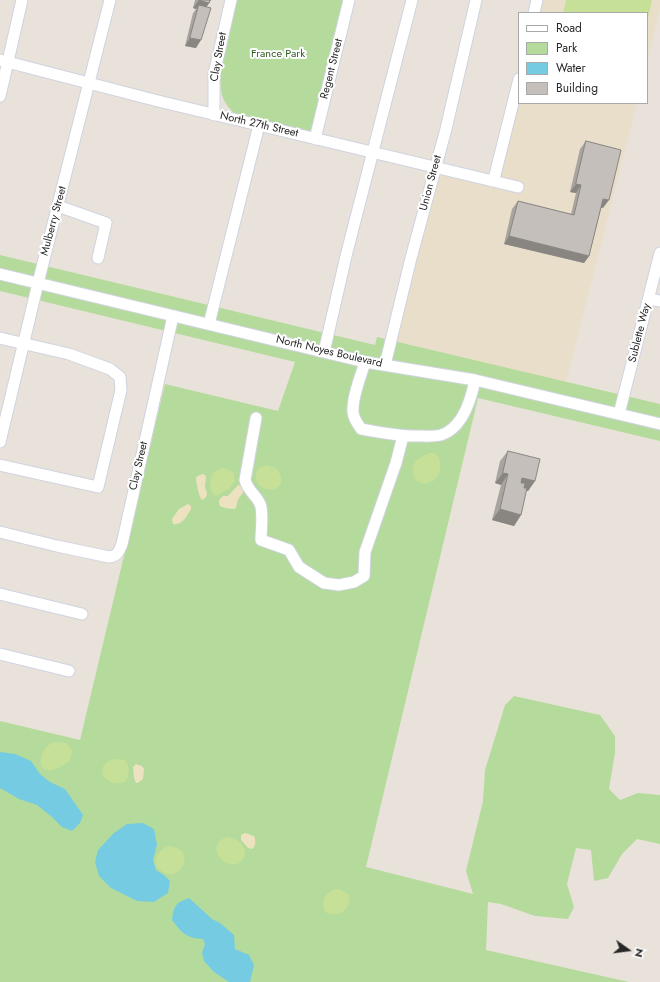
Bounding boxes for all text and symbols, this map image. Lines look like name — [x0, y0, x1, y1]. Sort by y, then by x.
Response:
legend — [518, 12, 648, 104]
text: Road — [556, 19, 582, 37]
street label: Clay Street — [208, 31, 230, 83]
street label: Regent Street — [318, 37, 346, 101]
text: Park — [556, 39, 577, 57]
park label: France Park — [251, 47, 305, 61]
text: Water — [556, 59, 586, 77]
text: Building — [556, 79, 598, 97]
street label: North 27th Street — [219, 110, 299, 140]
street label: Union Street — [417, 154, 445, 212]
street label: Mulberry Street — [38, 185, 70, 257]
street label: Sublette Way — [626, 302, 654, 364]
street label: North Noyes Boulevard — [275, 333, 383, 371]
street label: Clay Street — [127, 440, 151, 492]
north arrow — [608, 930, 648, 970]
text: N — [631, 947, 648, 959]

